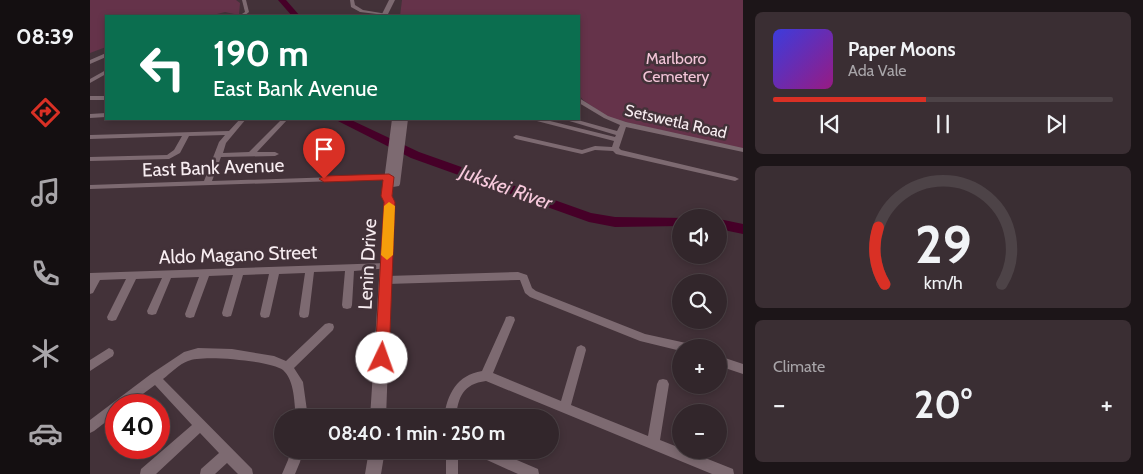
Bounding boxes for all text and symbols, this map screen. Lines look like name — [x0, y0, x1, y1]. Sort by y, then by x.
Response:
text: 08:39 — [16, 23, 74, 50]
text: 190 m — [213, 32, 309, 75]
icon: left — [130, 35, 195, 100]
text: Paper Moons — [848, 38, 956, 61]
park label: Marlboro Cemetery — [643, 49, 709, 86]
text: Ada Vale — [848, 61, 907, 80]
text: East Bank Avenue — [213, 75, 378, 102]
icon: directions — [28, 95, 63, 130]
street label: Setswetla Road — [623, 100, 729, 142]
icon: previous — [816, 110, 844, 138]
icon: pause — [929, 110, 957, 138]
icon: next — [1042, 110, 1070, 138]
pin — [303, 128, 345, 179]
icon: arrive — [310, 135, 338, 163]
street label: East Bank Avenue — [142, 154, 285, 181]
water label: Jukskei River — [455, 159, 556, 215]
icon: music — [28, 175, 63, 210]
map controls — [672, 209, 727, 459]
button: sound — [672, 209, 727, 264]
text: 29 — [915, 213, 971, 276]
street label: Lenin Drive — [354, 218, 381, 310]
street label: Aldo Magano Street — [158, 240, 318, 269]
icon: phone — [28, 256, 63, 291]
text: km/h — [923, 272, 963, 293]
button: search — [672, 274, 727, 329]
position arrow — [355, 331, 407, 383]
icon: climate — [28, 336, 63, 371]
button: + — [672, 339, 727, 394]
text: Climate — [773, 357, 825, 376]
text: 20° — [914, 381, 972, 428]
text: − — [773, 387, 785, 421]
text: + — [1101, 387, 1113, 421]
speed limit sign: 40 — [105, 394, 170, 459]
button: − — [672, 404, 727, 459]
icon: car — [28, 416, 63, 451]
text: 08:40 · 1 min · 250 m — [328, 422, 505, 445]

